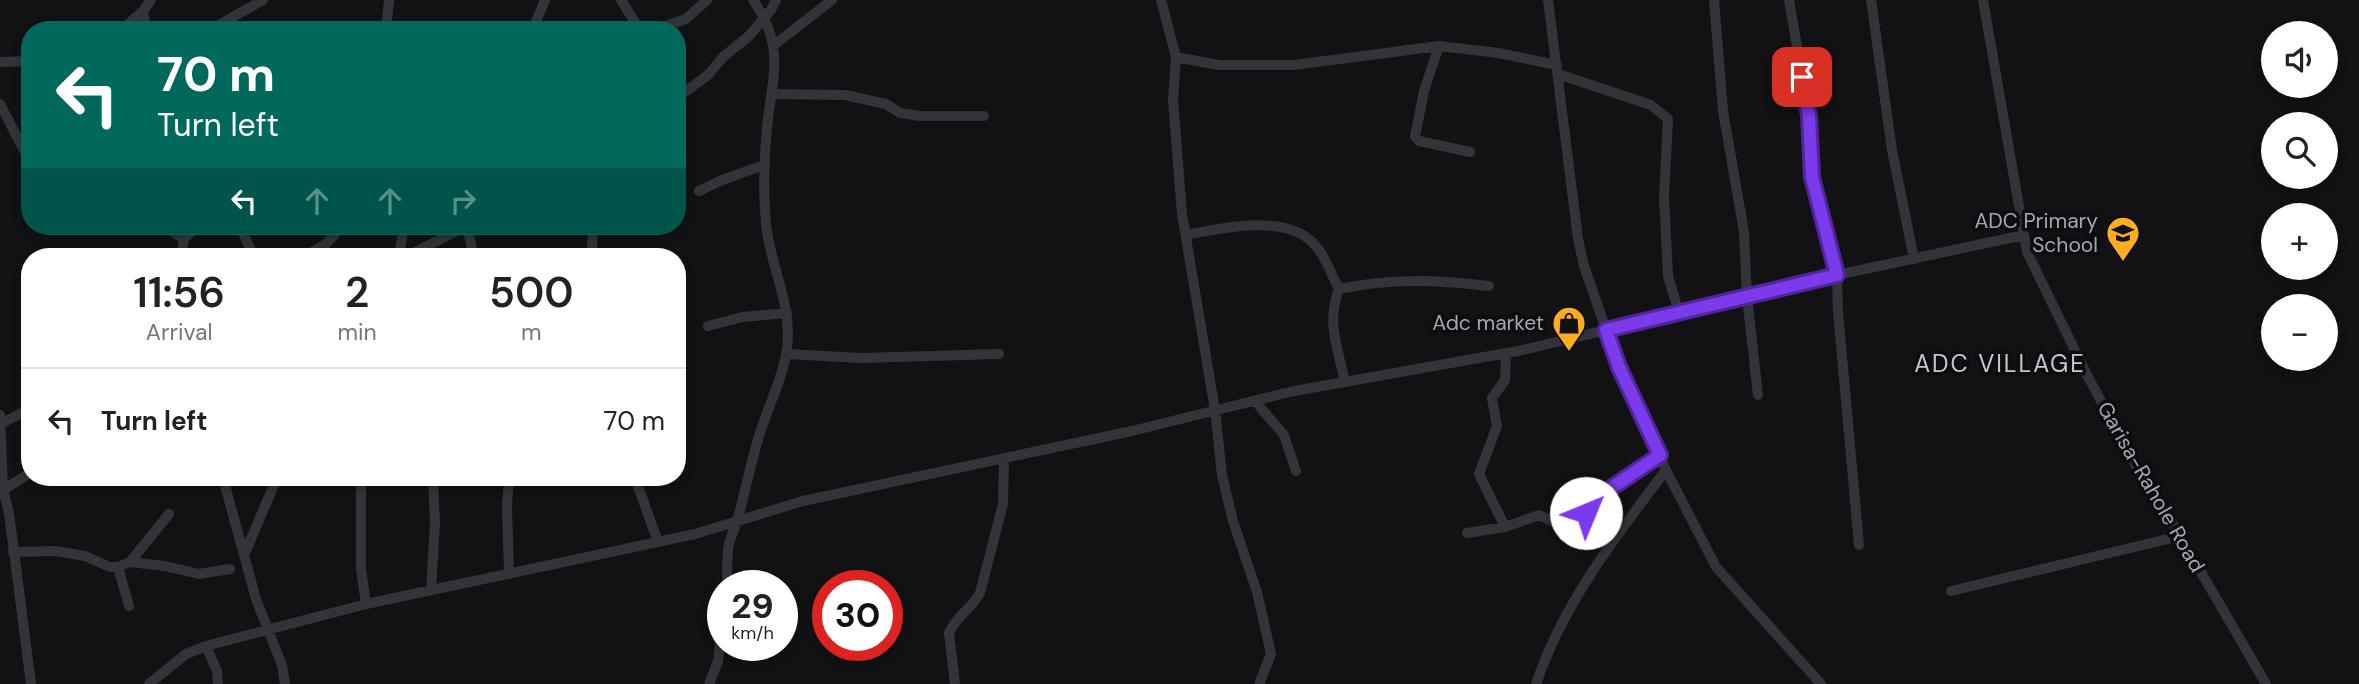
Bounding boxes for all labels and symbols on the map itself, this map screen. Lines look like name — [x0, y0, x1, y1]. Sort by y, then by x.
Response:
pin — [1772, 47, 1832, 107]
place label: ADC Primary School — [1974, 207, 2098, 259]
school or university icon: ADC Primary School — [2104, 214, 2142, 263]
shop icon: Adc market — [1550, 304, 1588, 353]
place label: Adc market — [1432, 309, 1544, 337]
district label: ADC VILLAGE — [1914, 348, 2086, 379]
street label: Garisa-Rahole Road — [2091, 397, 2211, 577]
position arrow — [1549, 476, 1623, 550]
speed limit sign: 30 — [812, 570, 903, 661]

